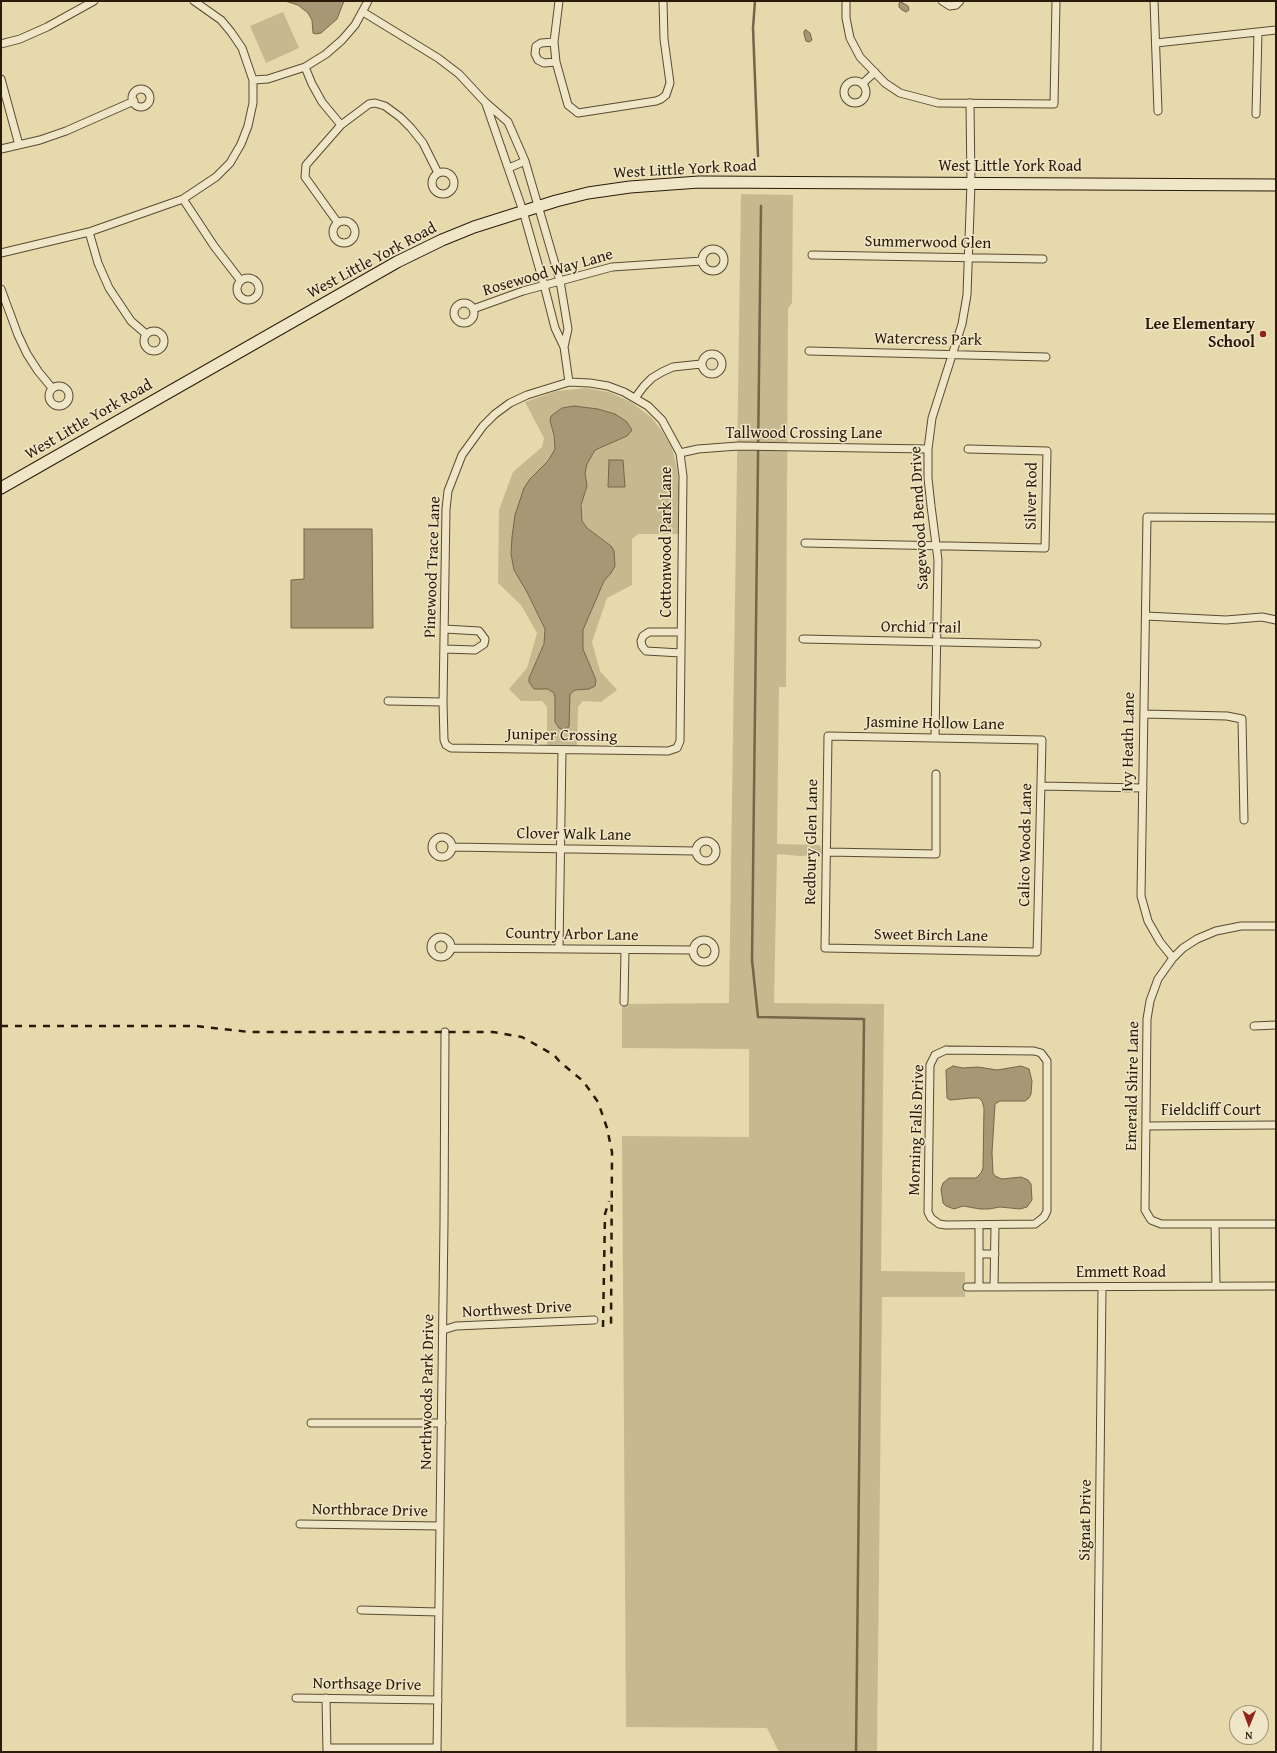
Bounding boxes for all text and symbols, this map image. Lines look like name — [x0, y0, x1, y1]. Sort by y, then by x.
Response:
street label: West Little York Road — [613, 157, 757, 183]
street label: West Little York Road — [938, 157, 1082, 177]
street label: West Little York Road — [304, 219, 440, 303]
street label: Summerwood Glen — [865, 232, 991, 254]
street label: Rosewood Way Lane — [481, 245, 615, 301]
place label: Lee Elementary School — [1145, 315, 1255, 353]
street label: Watercress Park — [874, 329, 982, 351]
marker: Lee Elementary School — [1258, 329, 1268, 339]
street label: West Little York Road — [22, 376, 156, 464]
street label: Tallwood Crossing Lane — [725, 424, 883, 444]
street label: Sagewood Bend Drive — [907, 446, 933, 590]
street label: Silver Rod — [1022, 462, 1042, 530]
street label: Cottonwood Park Lane — [657, 466, 677, 618]
street label: Pinewood Trace Lane — [421, 496, 445, 638]
street label: Orchid Trail — [881, 618, 961, 638]
street label: Ivy Heath Lane — [1119, 692, 1139, 792]
street label: Jasmine Hollow Lane — [865, 713, 1005, 735]
street label: Juniper Crossing — [506, 725, 618, 747]
street label: Redbury Glen Lane — [801, 779, 823, 905]
street label: Calico Woods Lane — [1015, 783, 1037, 907]
street label: Clover Walk Lane — [516, 824, 632, 846]
street label: Country Arbor Lane — [505, 924, 639, 946]
street label: Sweet Birch Lane — [874, 925, 988, 947]
street label: Emerald Shire Lane — [1122, 1021, 1144, 1151]
street label: Morning Falls Drive — [905, 1064, 929, 1196]
street label: Fieldcliff Court — [1161, 1101, 1261, 1121]
street label: Emmett Road — [1076, 1263, 1166, 1283]
street label: Northwest Drive — [462, 1298, 572, 1322]
street label: Northwoods Park Drive — [417, 1314, 439, 1470]
street label: Signat Drive — [1076, 1479, 1096, 1561]
street label: Northbrace Drive — [312, 1500, 428, 1522]
street label: Northsage Drive — [313, 1674, 421, 1696]
north arrow — [1229, 1705, 1269, 1745]
text: N — [1245, 1728, 1253, 1744]

